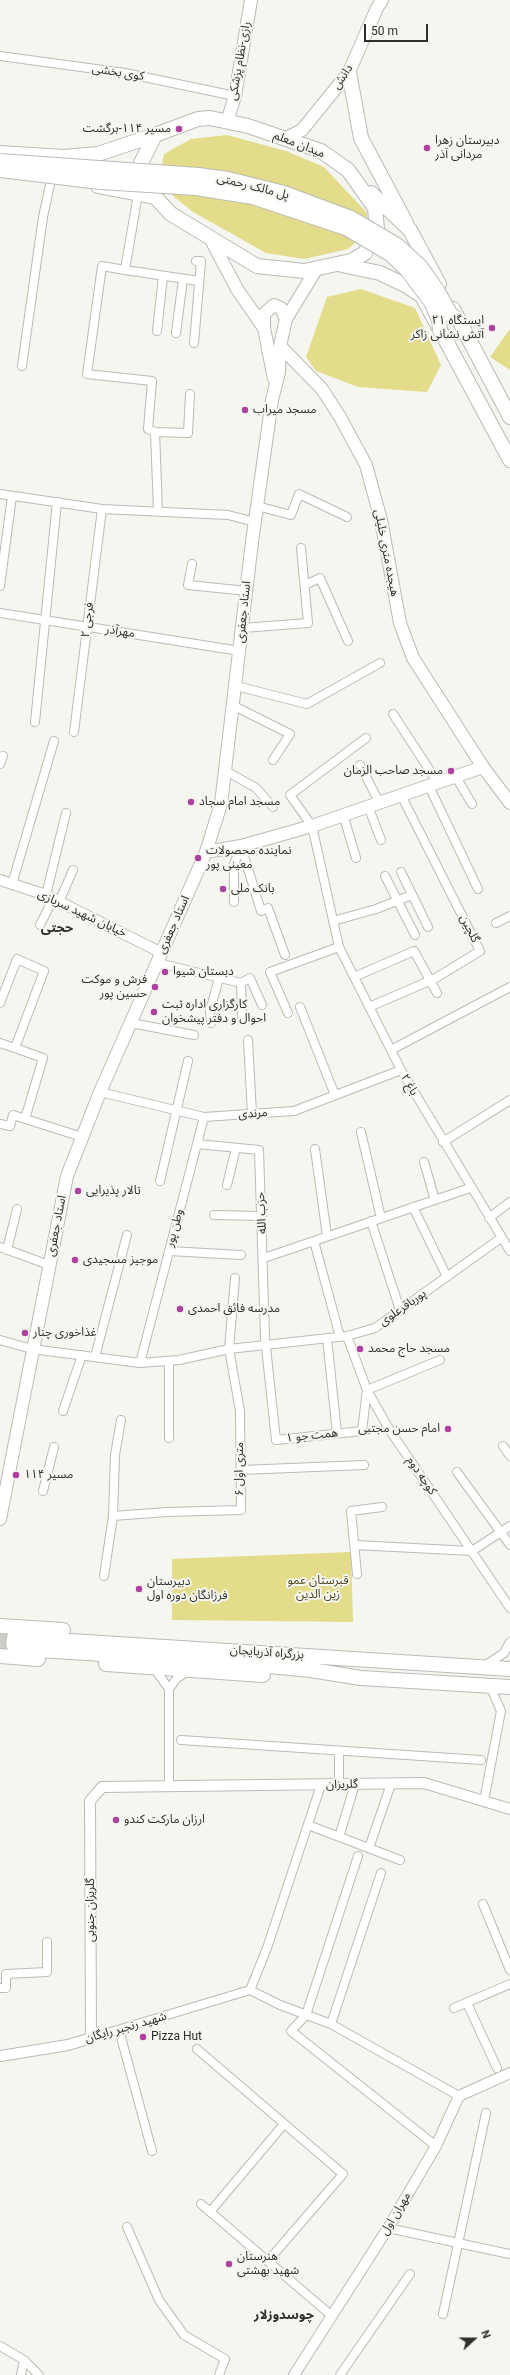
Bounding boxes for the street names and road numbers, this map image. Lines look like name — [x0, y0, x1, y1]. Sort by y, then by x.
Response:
street label: رازی-نظام پزشکی — [226, 20, 254, 102]
street label: کوی بخشی — [91, 62, 145, 84]
street label: دانش — [329, 62, 357, 92]
street label: میدان معلم — [271, 129, 327, 161]
street label: پل مالک رحمتی — [215, 171, 291, 203]
street label: هیجده متری خلیلی — [370, 508, 402, 598]
street label: استاد جعفری — [234, 580, 254, 644]
street label: فرجی ۲ — [79, 602, 97, 638]
street label: مهرآذر — [104, 623, 136, 641]
street label: خیابان شهید سربازی — [35, 887, 129, 941]
street label: استاد جعفری — [155, 894, 193, 956]
street label: گلچین — [456, 913, 482, 945]
street label: باغ ۲ — [397, 1072, 421, 1098]
street label: مرندی — [238, 1106, 268, 1122]
street label: حزب الله — [254, 1192, 270, 1234]
street label: استاد جعفری — [44, 1194, 70, 1258]
street label: وطن پور — [163, 1207, 187, 1249]
street label: پورباقرعلوی — [377, 1287, 429, 1329]
street label: همت جو ۱ — [285, 1426, 339, 1446]
street label: ۶ متری اول — [233, 1442, 247, 1496]
street label: کوچه دوم — [403, 1454, 439, 1498]
street label: بزرگراه آذربایجان — [229, 1643, 305, 1663]
street label: گلریزان — [326, 1778, 358, 1792]
street label: گلریزان جنوبی — [84, 1878, 98, 1942]
street label: شهید رنجبر رایگان — [83, 2009, 169, 2047]
street label: مهران اول — [378, 2190, 414, 2238]

